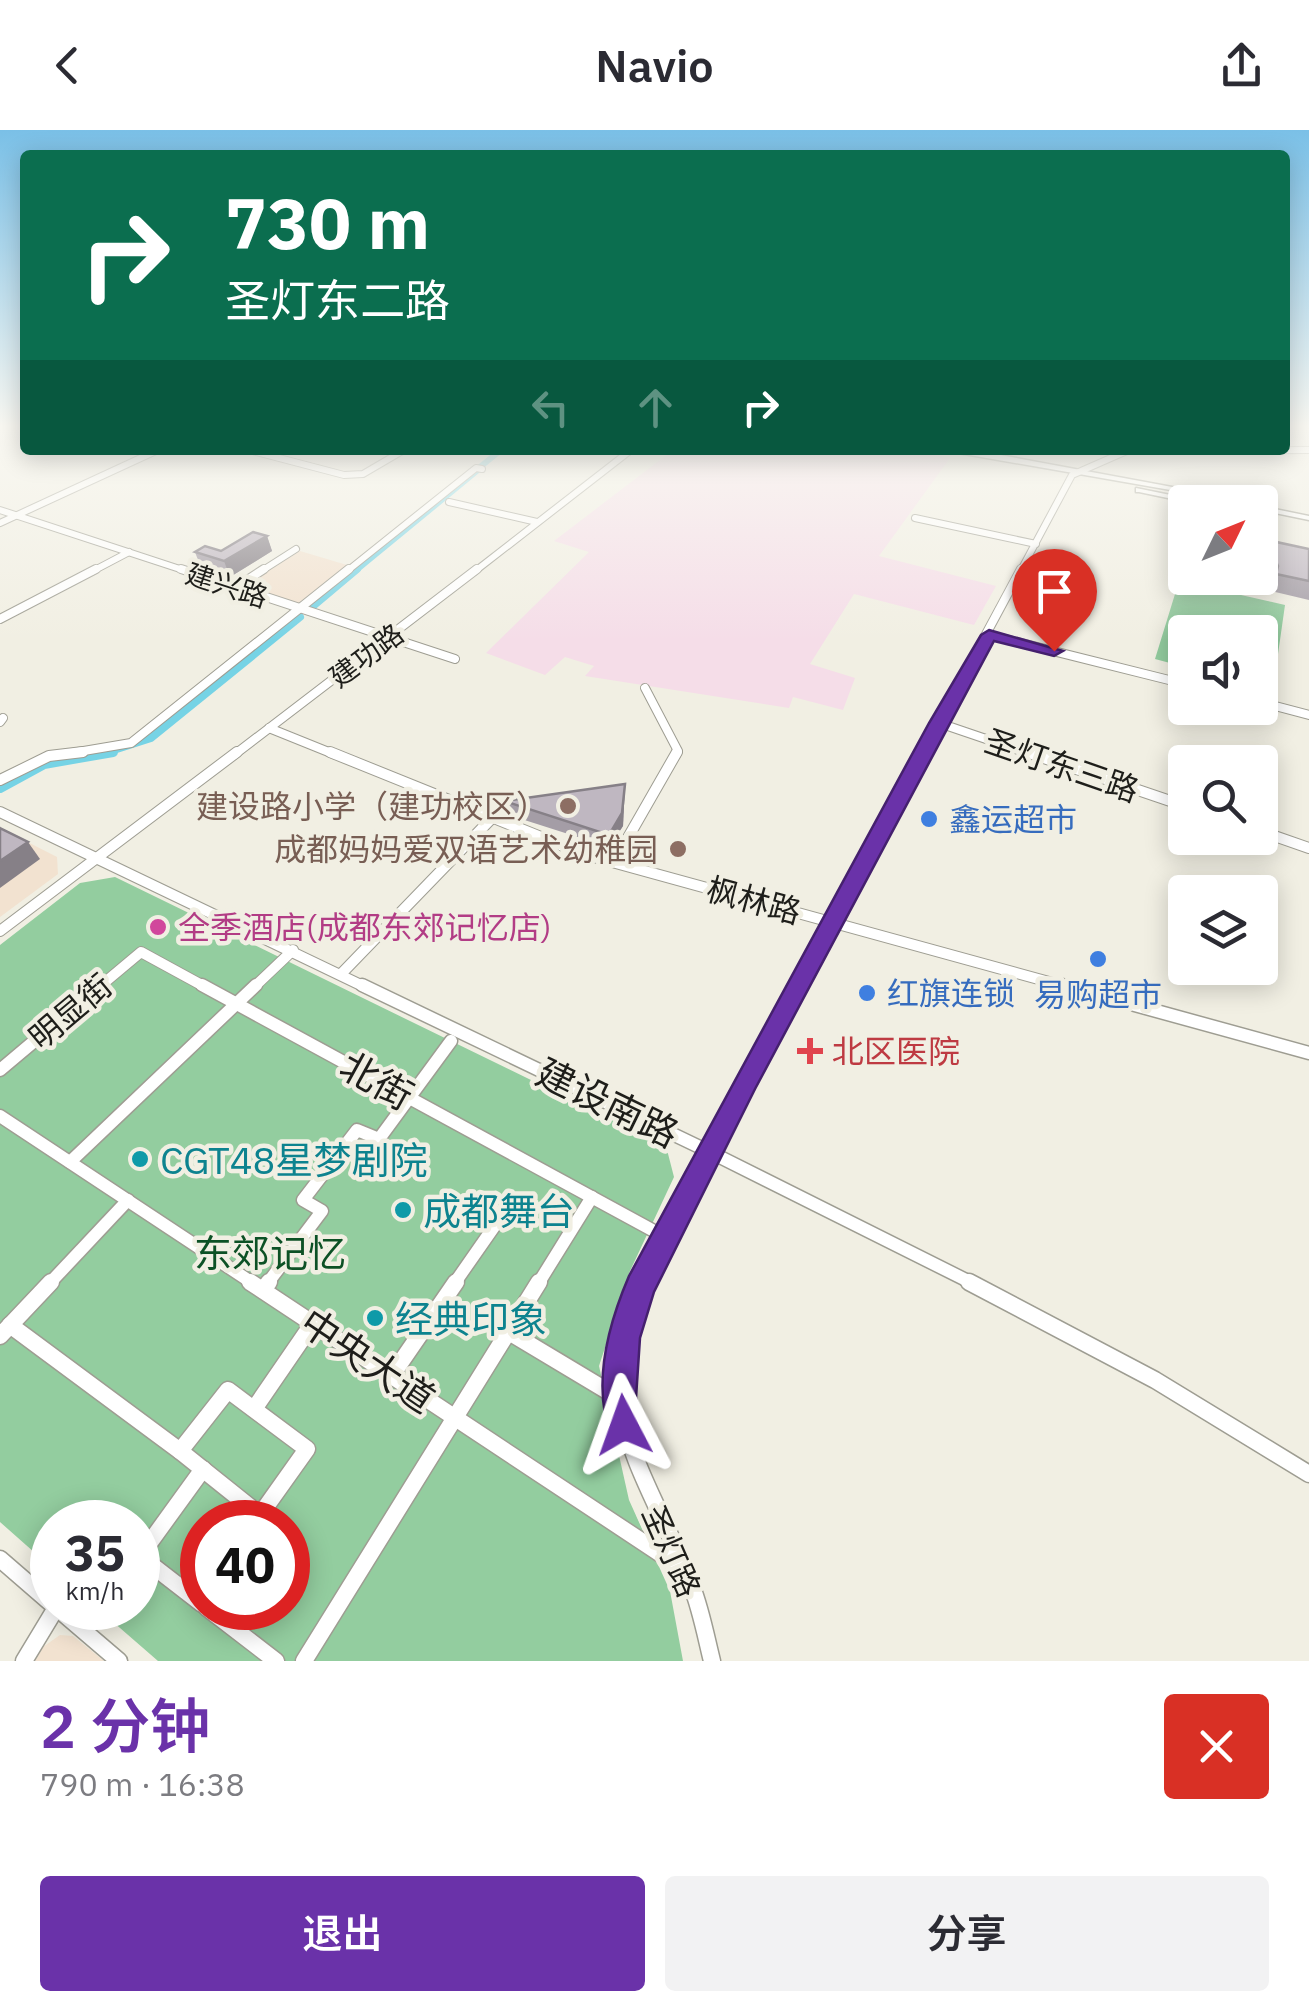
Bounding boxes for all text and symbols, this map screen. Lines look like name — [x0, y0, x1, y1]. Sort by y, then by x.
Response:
text: Navio — [595, 36, 714, 94]
icon: back — [40, 38, 95, 93]
icon: share — [1214, 38, 1269, 93]
text: 730 m — [225, 177, 430, 268]
icon: right — [60, 190, 190, 320]
text: 圣灯东二路 — [225, 271, 450, 329]
icon: left — [523, 380, 578, 435]
icon: ahead — [628, 380, 683, 435]
icon: right — [733, 380, 788, 435]
north arrow — [1168, 485, 1278, 595]
map controls — [1168, 485, 1278, 985]
pin — [1012, 549, 1097, 652]
street label: 建兴路 — [181, 554, 273, 616]
icon: arrive — [1027, 564, 1082, 619]
street label: 建功路 — [321, 615, 411, 695]
button: sound — [1168, 615, 1278, 725]
street label: 圣灯东三路 — [980, 719, 1144, 811]
button: search — [1168, 745, 1278, 855]
place label: 建设路小学（建功校区） — [196, 785, 548, 827]
marker: 建设路小学（建功校区） — [557, 795, 579, 817]
place label: 鑫运超市 — [949, 798, 1077, 840]
marker: 鑫运超市 — [918, 808, 940, 830]
place label: 成都妈妈爱双语艺术幼稚园 — [274, 828, 658, 870]
marker: 成都妈妈爱双语艺术幼稚园 — [667, 838, 689, 860]
street label: 枫林路 — [702, 867, 806, 933]
button: layers — [1168, 875, 1278, 985]
place label: 全季酒店(成都东郊记忆店) — [178, 906, 551, 948]
marker: 全季酒店(成都东郊记忆店) — [147, 916, 169, 938]
marker: 易购超市 — [1087, 948, 1109, 970]
street label: 明显街 — [20, 964, 120, 1058]
place label: 红旗连锁 — [887, 972, 1015, 1014]
place label: 易购超市 — [1034, 973, 1162, 1015]
marker: 红旗连锁 — [856, 982, 878, 1004]
place label: 北区医院 — [832, 1030, 960, 1072]
marker: 北区医院 — [797, 1038, 823, 1064]
street label: 北街 — [332, 1040, 422, 1120]
street label: 建设南路 — [529, 1047, 687, 1157]
place label: CGT48星梦剧院 — [160, 1135, 427, 1184]
marker: CGT48星梦剧院 — [129, 1148, 151, 1170]
place label: 成都舞台 — [423, 1186, 575, 1235]
marker: 成都舞台 — [392, 1199, 414, 1221]
park label: 东郊记忆 — [194, 1228, 346, 1277]
place label: 经典印象 — [395, 1294, 547, 1343]
street label: 中央大道 — [291, 1297, 445, 1423]
marker: 经典印象 — [364, 1307, 386, 1329]
position arrow — [572, 1373, 676, 1477]
street label: 圣灯路 — [633, 1499, 711, 1603]
speed limit sign: 40 — [180, 1500, 310, 1630]
text: 35 — [65, 1520, 125, 1585]
text: km/h — [66, 1574, 124, 1607]
text: 2 分钟 — [40, 1686, 210, 1765]
button: close — [1164, 1694, 1269, 1799]
text: 790 m · 16:38 — [40, 1763, 245, 1805]
button: 退出 — [40, 1876, 645, 1991]
button: 分享 — [665, 1876, 1269, 1991]

